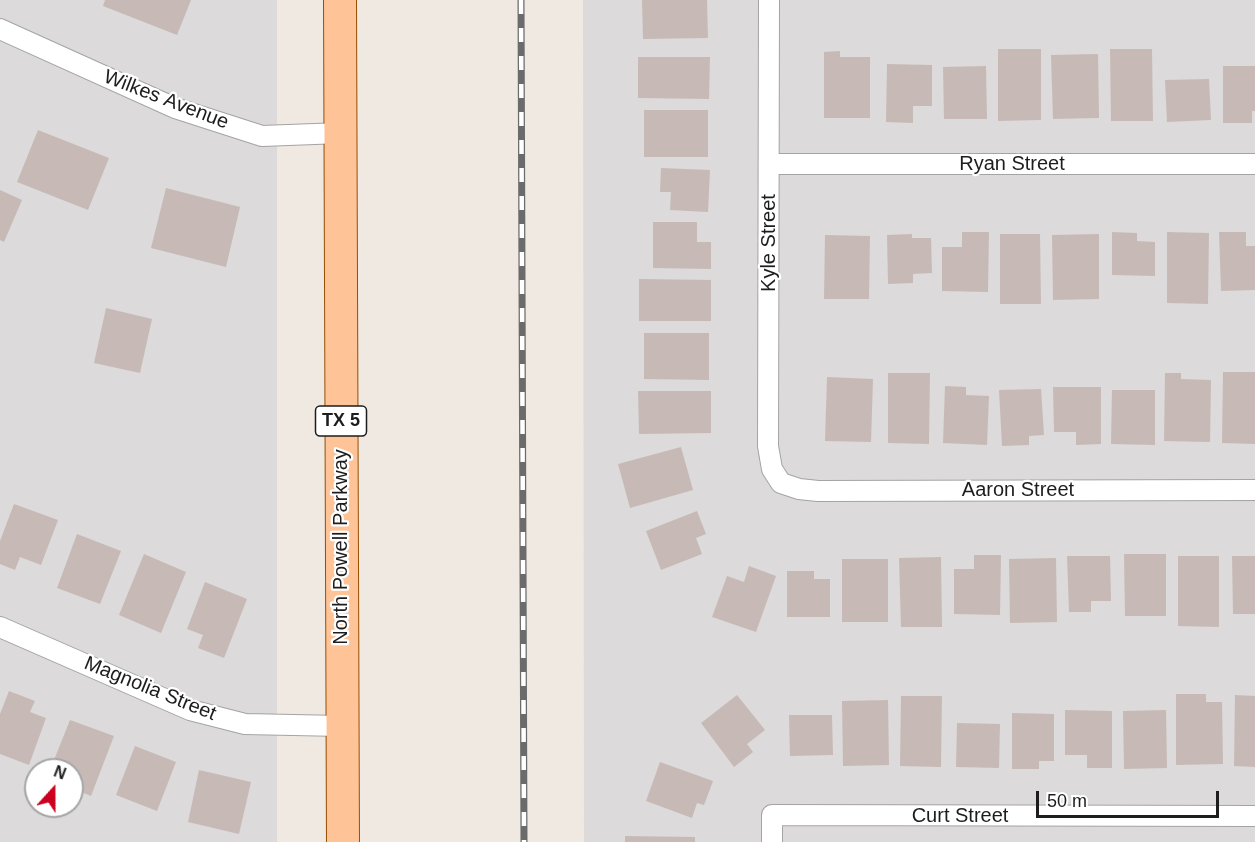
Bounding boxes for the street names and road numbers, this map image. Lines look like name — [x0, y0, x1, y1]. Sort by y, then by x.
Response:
street label: Wilkes Avenue — [100, 65, 232, 135]
street label: Ryan Street — [959, 152, 1065, 176]
street label: Kyle Street — [757, 194, 781, 292]
road number: TX 5 — [316, 406, 366, 436]
street label: North Powell Parkway — [329, 449, 353, 645]
street label: Aaron Street — [962, 478, 1074, 502]
street label: Magnolia Street — [81, 652, 219, 726]
street label: Curt Street — [912, 804, 1008, 828]

